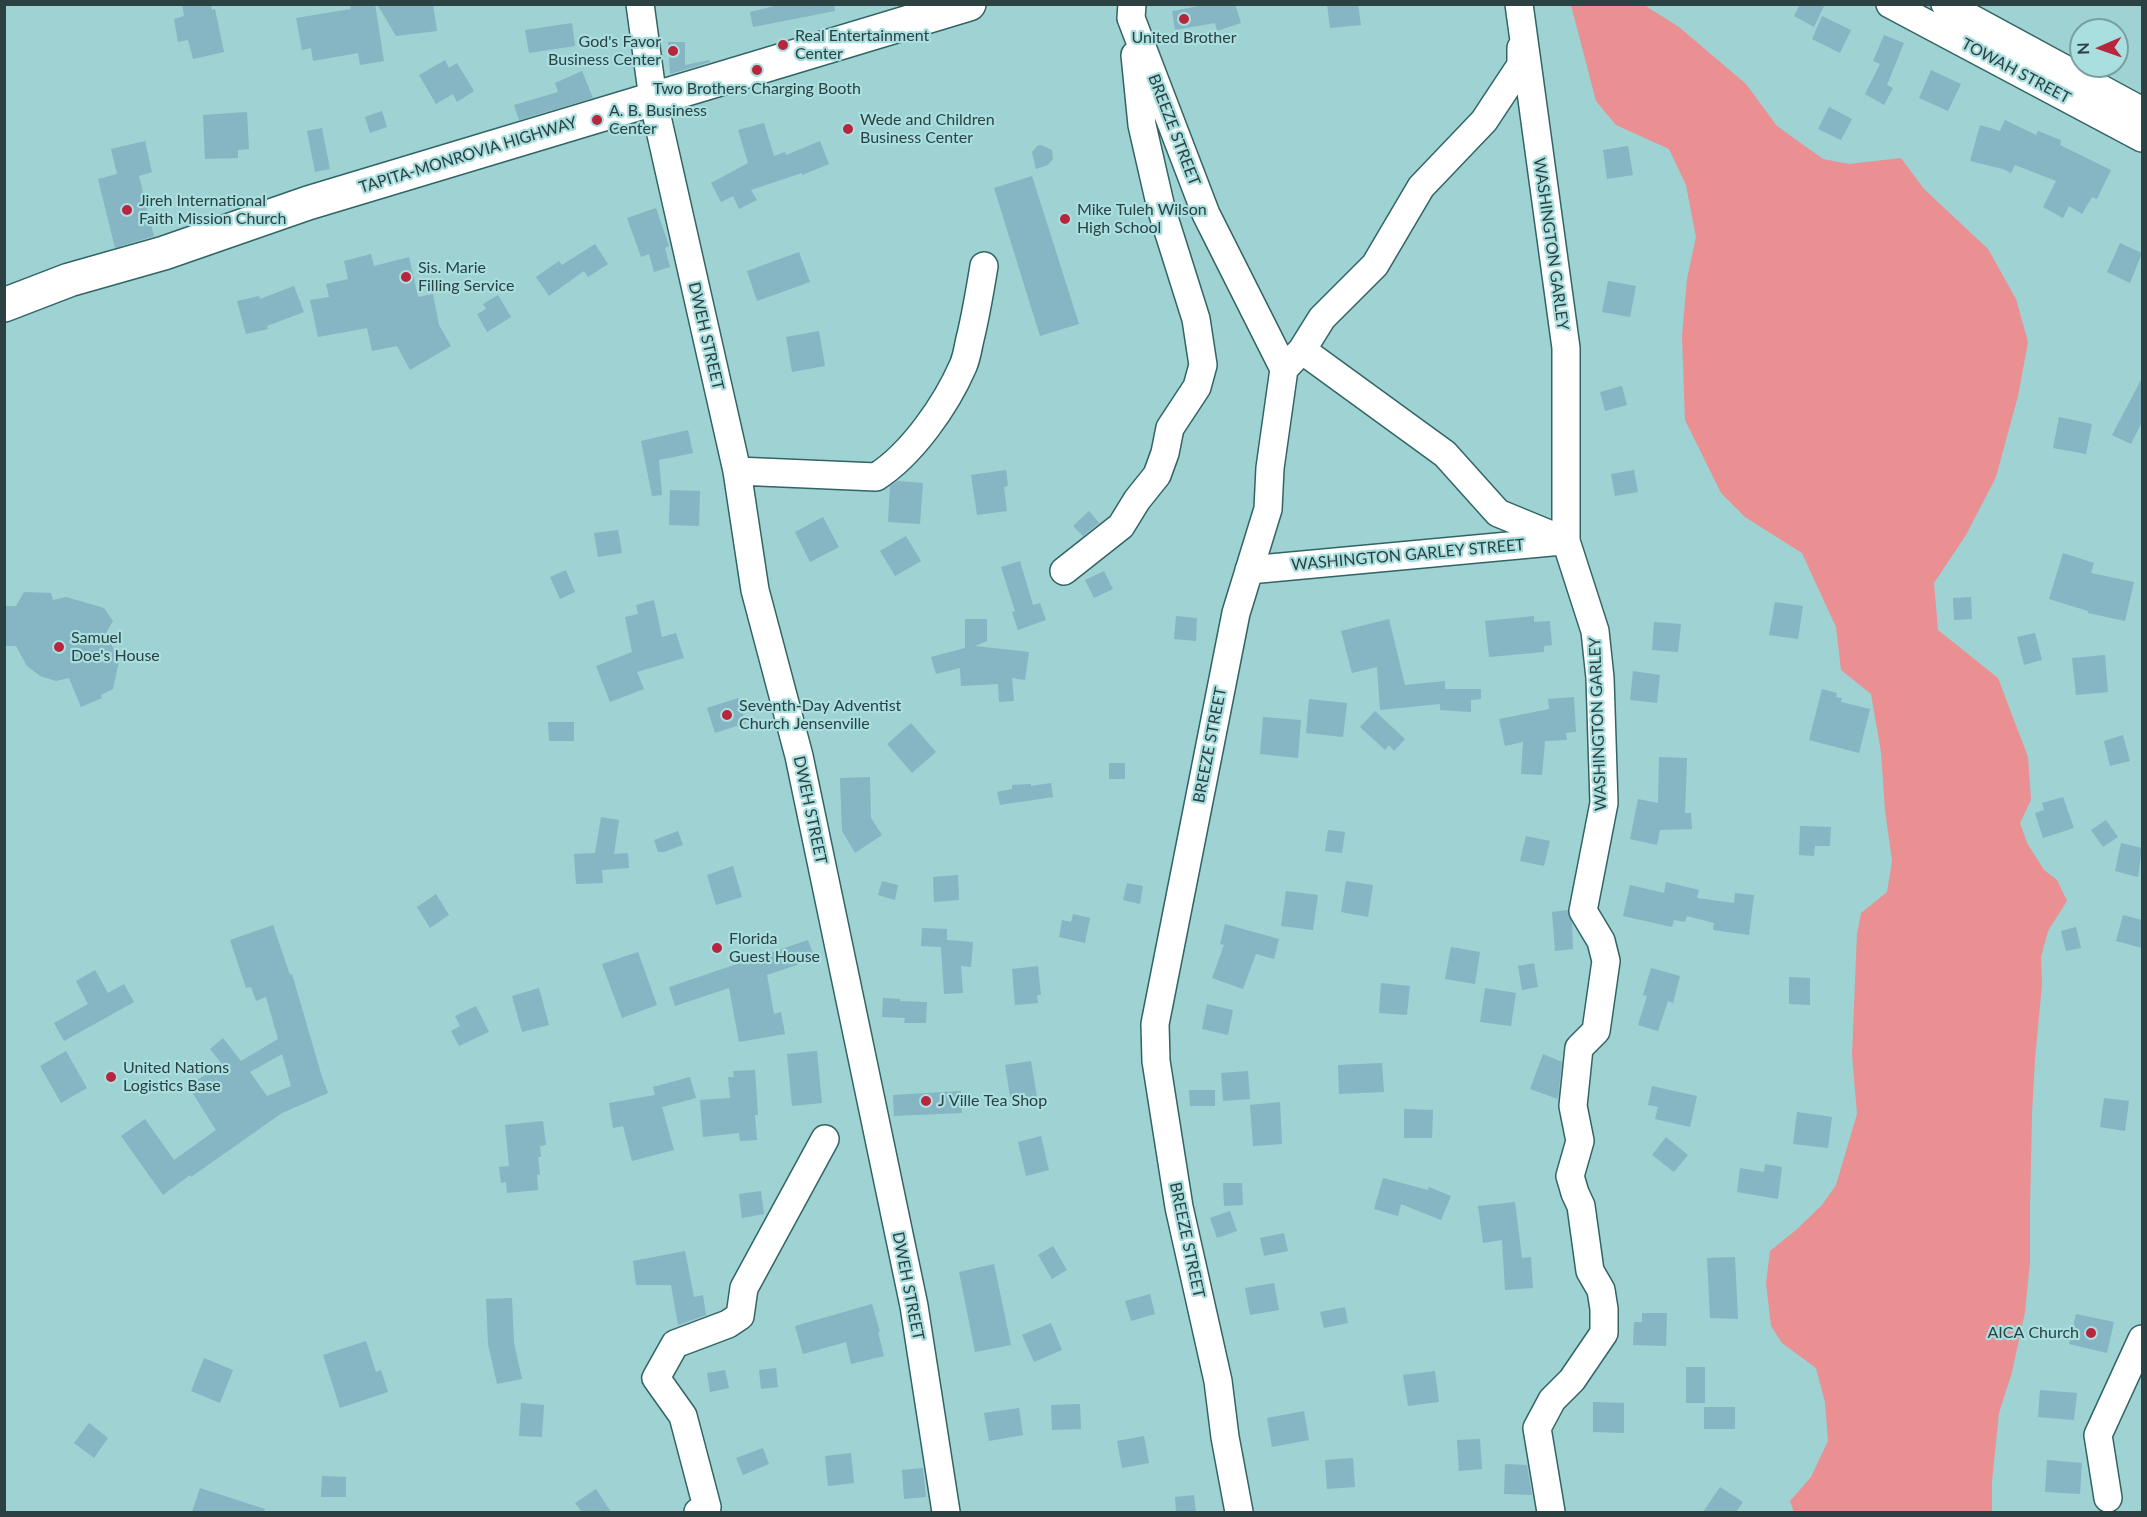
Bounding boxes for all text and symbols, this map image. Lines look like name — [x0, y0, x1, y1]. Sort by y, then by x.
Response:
marker: United Brother — [1177, 12, 1191, 26]
north arrow — [2069, 18, 2129, 78]
place label: Real Entertainment Center — [795, 26, 929, 64]
place label: United Brother — [1131, 28, 1237, 48]
place label: God's Favor Business Center — [548, 32, 661, 70]
street label: TOWAH STREET — [1958, 34, 2074, 108]
marker: Real Entertainment Center — [776, 38, 790, 52]
text: N — [2073, 42, 2092, 55]
marker: God's Favor Business Center — [666, 44, 680, 58]
marker: Two Brothers Charging Booth — [750, 63, 764, 77]
street label: BREEZE STREET — [1144, 72, 1204, 188]
place label: Two Brothers Charging Booth — [653, 79, 861, 99]
place label: A. B. Business Center — [609, 101, 707, 139]
place label: Wede and Children Business Center — [860, 110, 995, 148]
street label: TAPITA-MONROVIA HIGHWAY — [357, 113, 579, 197]
marker: A. B. Business Center — [590, 113, 604, 127]
marker: Wede and Children Business Center — [841, 122, 855, 136]
street label: WASHINGTON GARLEY — [1529, 157, 1573, 331]
place label: Jireh International Faith Mission Church — [139, 191, 286, 229]
place label: Mike Tuleh Wilson High School — [1077, 200, 1207, 238]
marker: Jireh International Faith Mission Church — [120, 203, 134, 217]
marker: Mike Tuleh Wilson High School — [1058, 212, 1072, 226]
place label: Sis. Marie Filling Service — [418, 258, 515, 296]
marker: Sis. Marie Filling Service — [399, 270, 413, 284]
street label: DWEH STREET — [684, 280, 728, 392]
street label: WASHINGTON GARLEY STREET — [1291, 535, 1525, 575]
place label: Samuel Doe's House — [71, 628, 160, 666]
street label: WASHINGTON GARLEY — [1585, 637, 1611, 811]
marker: Samuel Doe's House — [52, 640, 66, 654]
street label: BREEZE STREET — [1189, 685, 1231, 805]
place label: Seventh-Day Adventist Church Jensenville — [739, 696, 901, 734]
marker: Seventh-Day Adventist Church Jensenville — [720, 708, 734, 722]
street label: DWEH STREET — [789, 754, 831, 866]
place label: Florida Guest House — [729, 929, 820, 967]
marker: Florida Guest House — [710, 941, 724, 955]
place label: United Nations Logistics Base — [123, 1058, 229, 1096]
marker: United Nations Logistics Base — [104, 1070, 118, 1084]
place label: J Ville Tea Shop — [938, 1091, 1047, 1111]
marker: J Ville Tea Shop — [919, 1094, 933, 1108]
street label: BREEZE STREET — [1165, 1180, 1209, 1300]
street label: DWEH STREET — [888, 1230, 928, 1342]
place label: AICA Church — [1987, 1323, 2079, 1343]
marker: AICA Church — [2084, 1326, 2098, 1340]

